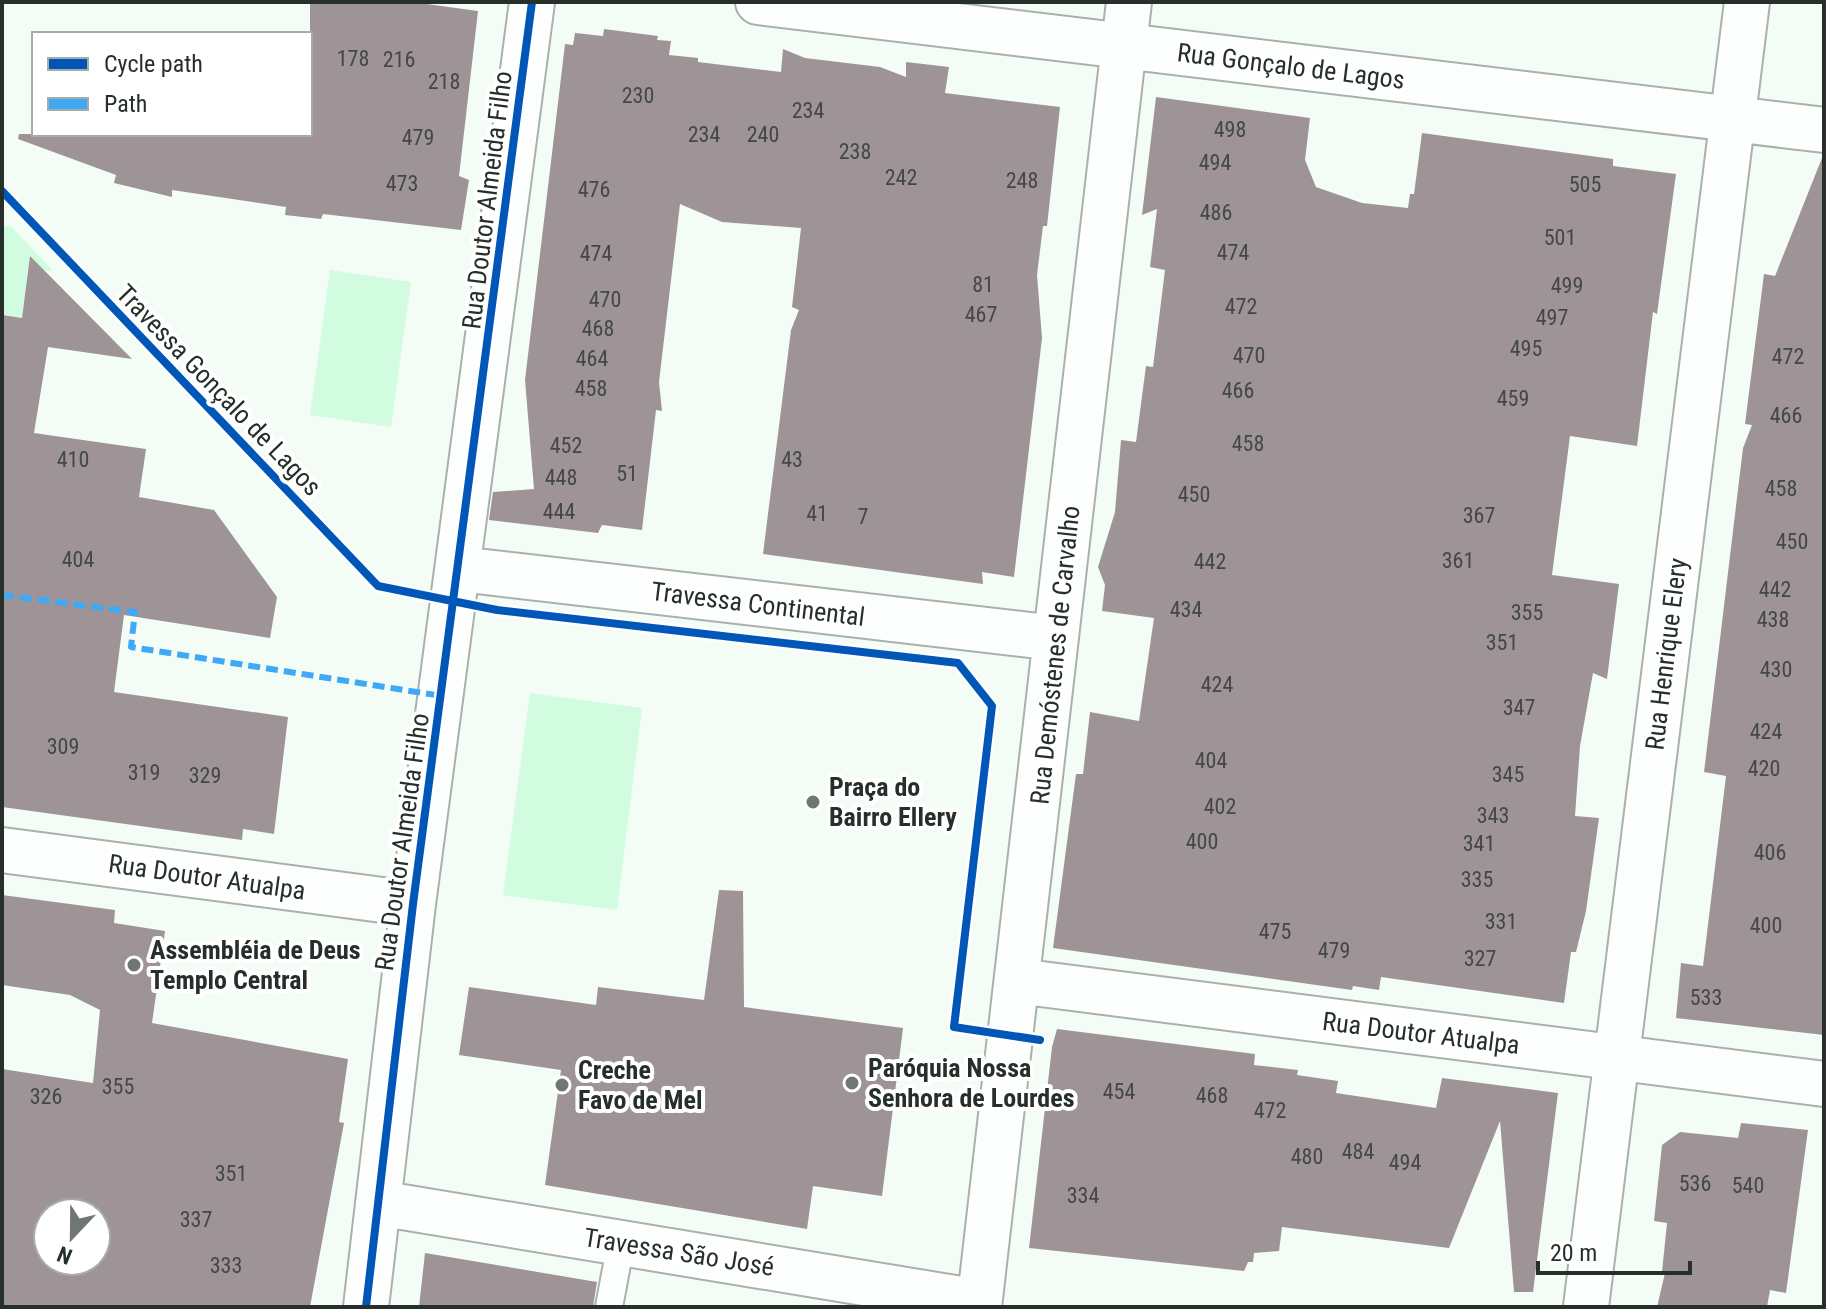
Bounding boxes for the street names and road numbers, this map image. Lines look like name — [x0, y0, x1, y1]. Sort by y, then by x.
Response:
street label: Rua Gonçalo de Lagos — [1176, 37, 1406, 95]
street label: Rua Doutor Almeida Filho — [456, 69, 518, 331]
street label: Travessa Gonçalo de Lagos — [110, 278, 328, 502]
street label: Rua Demóstenes de Carvalho — [1024, 504, 1086, 806]
street label: Rua Henrique Elery — [1639, 556, 1693, 752]
street label: Travessa Continental — [649, 576, 867, 632]
street label: Rua Doutor Almeida Filho — [369, 711, 435, 973]
street label: Rua Doutor Atualpa — [107, 848, 307, 906]
street label: Rua Doutor Atualpa — [1321, 1006, 1521, 1060]
street label: Travessa São José — [582, 1222, 776, 1282]

